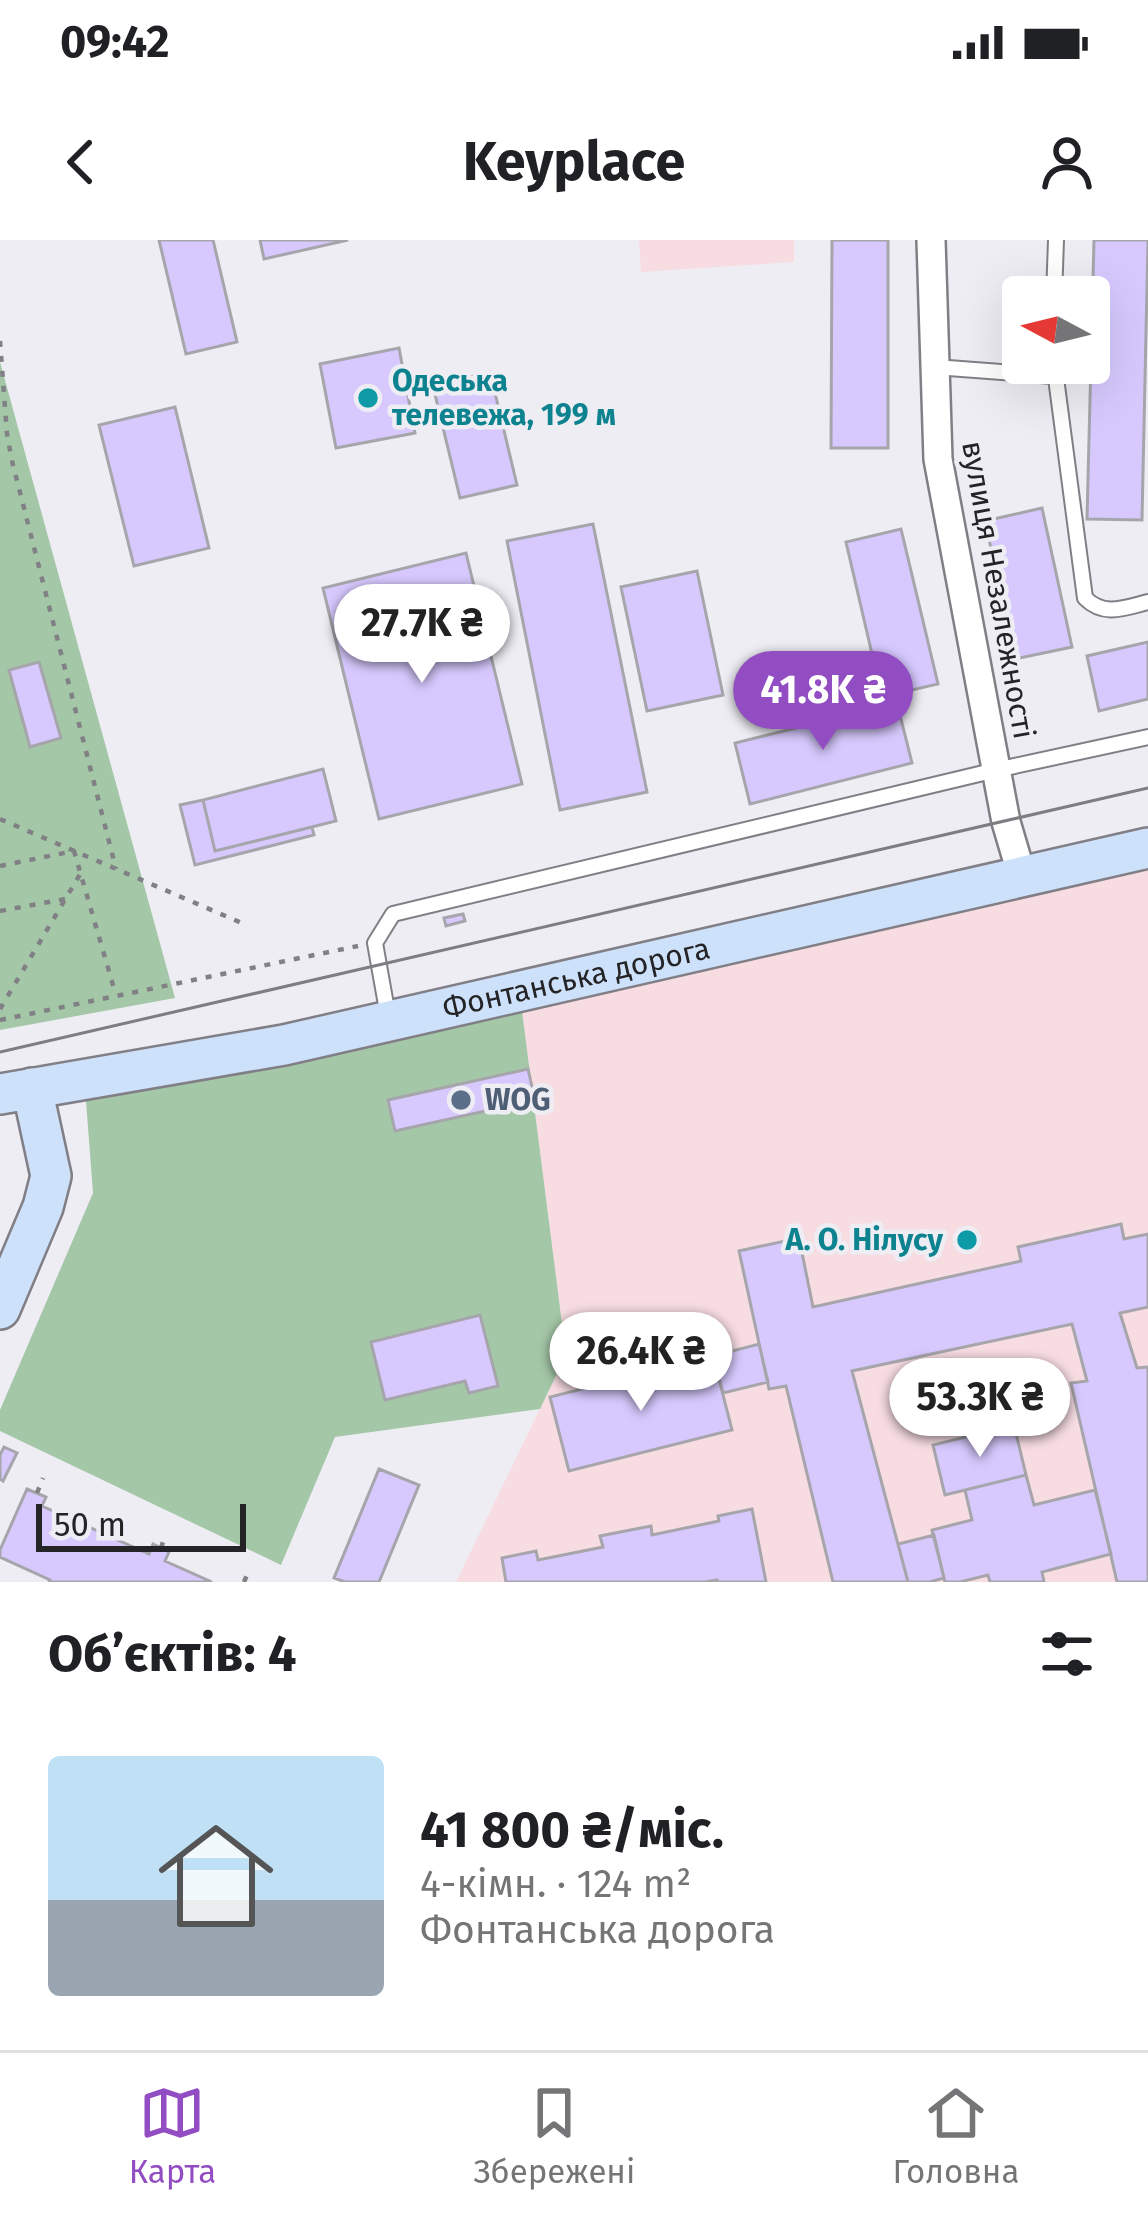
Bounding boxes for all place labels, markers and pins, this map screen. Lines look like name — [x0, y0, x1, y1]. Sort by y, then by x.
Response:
place label: Одеська телевежа, 199 м — [392, 363, 616, 433]
marker: Одеська телевежа, 199 м — [355, 385, 381, 411]
pin: 27.7K ₴ — [311, 584, 533, 686]
pin: 41.8K ₴ — [712, 651, 934, 753]
place label: WOG — [485, 1082, 551, 1118]
marker: WOG — [448, 1087, 474, 1113]
place label: А. О. Нілусу — [785, 1222, 943, 1258]
marker: А. О. Нілусу — [954, 1227, 980, 1253]
pin: 26.4K ₴ — [530, 1312, 752, 1414]
pin: 53.3K ₴ — [869, 1358, 1091, 1460]

